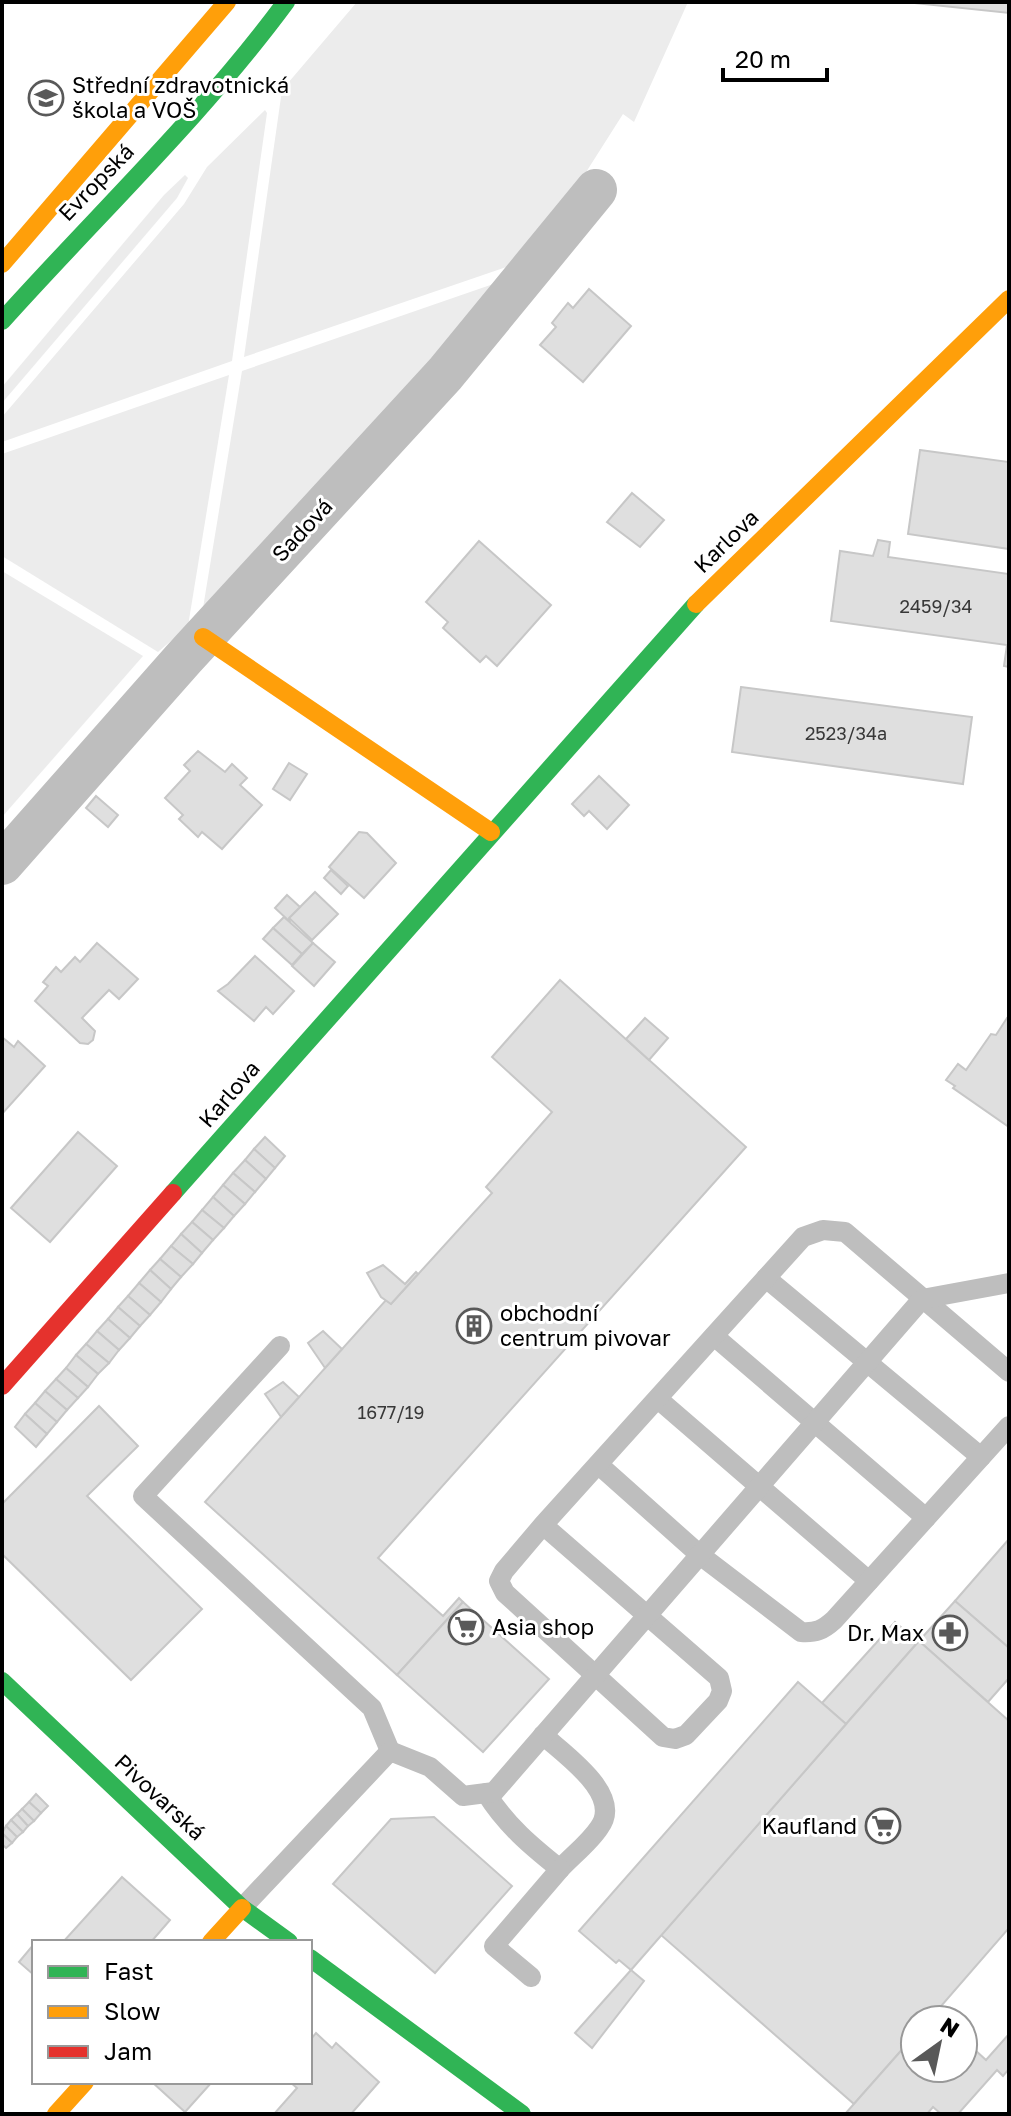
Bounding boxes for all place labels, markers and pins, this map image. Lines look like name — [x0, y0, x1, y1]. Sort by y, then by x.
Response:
place label: Střední zdravotnická škola a VOŠ — [72, 71, 289, 123]
school or university icon: Střední zdravotnická škola a VOŠ — [27, 79, 65, 117]
place label: obchodní centrum pivovar — [500, 1299, 671, 1351]
building icon: obchodní centrum pivovar — [455, 1307, 493, 1345]
supermarket icon: Asia shop — [447, 1608, 485, 1646]
place label: Asia shop — [492, 1613, 594, 1640]
pharmacy icon: Dr. Max — [931, 1614, 969, 1652]
place label: Dr. Max — [847, 1619, 924, 1646]
supermarket icon: Kaufland — [864, 1807, 902, 1845]
place label: Kaufland — [762, 1812, 857, 1839]

